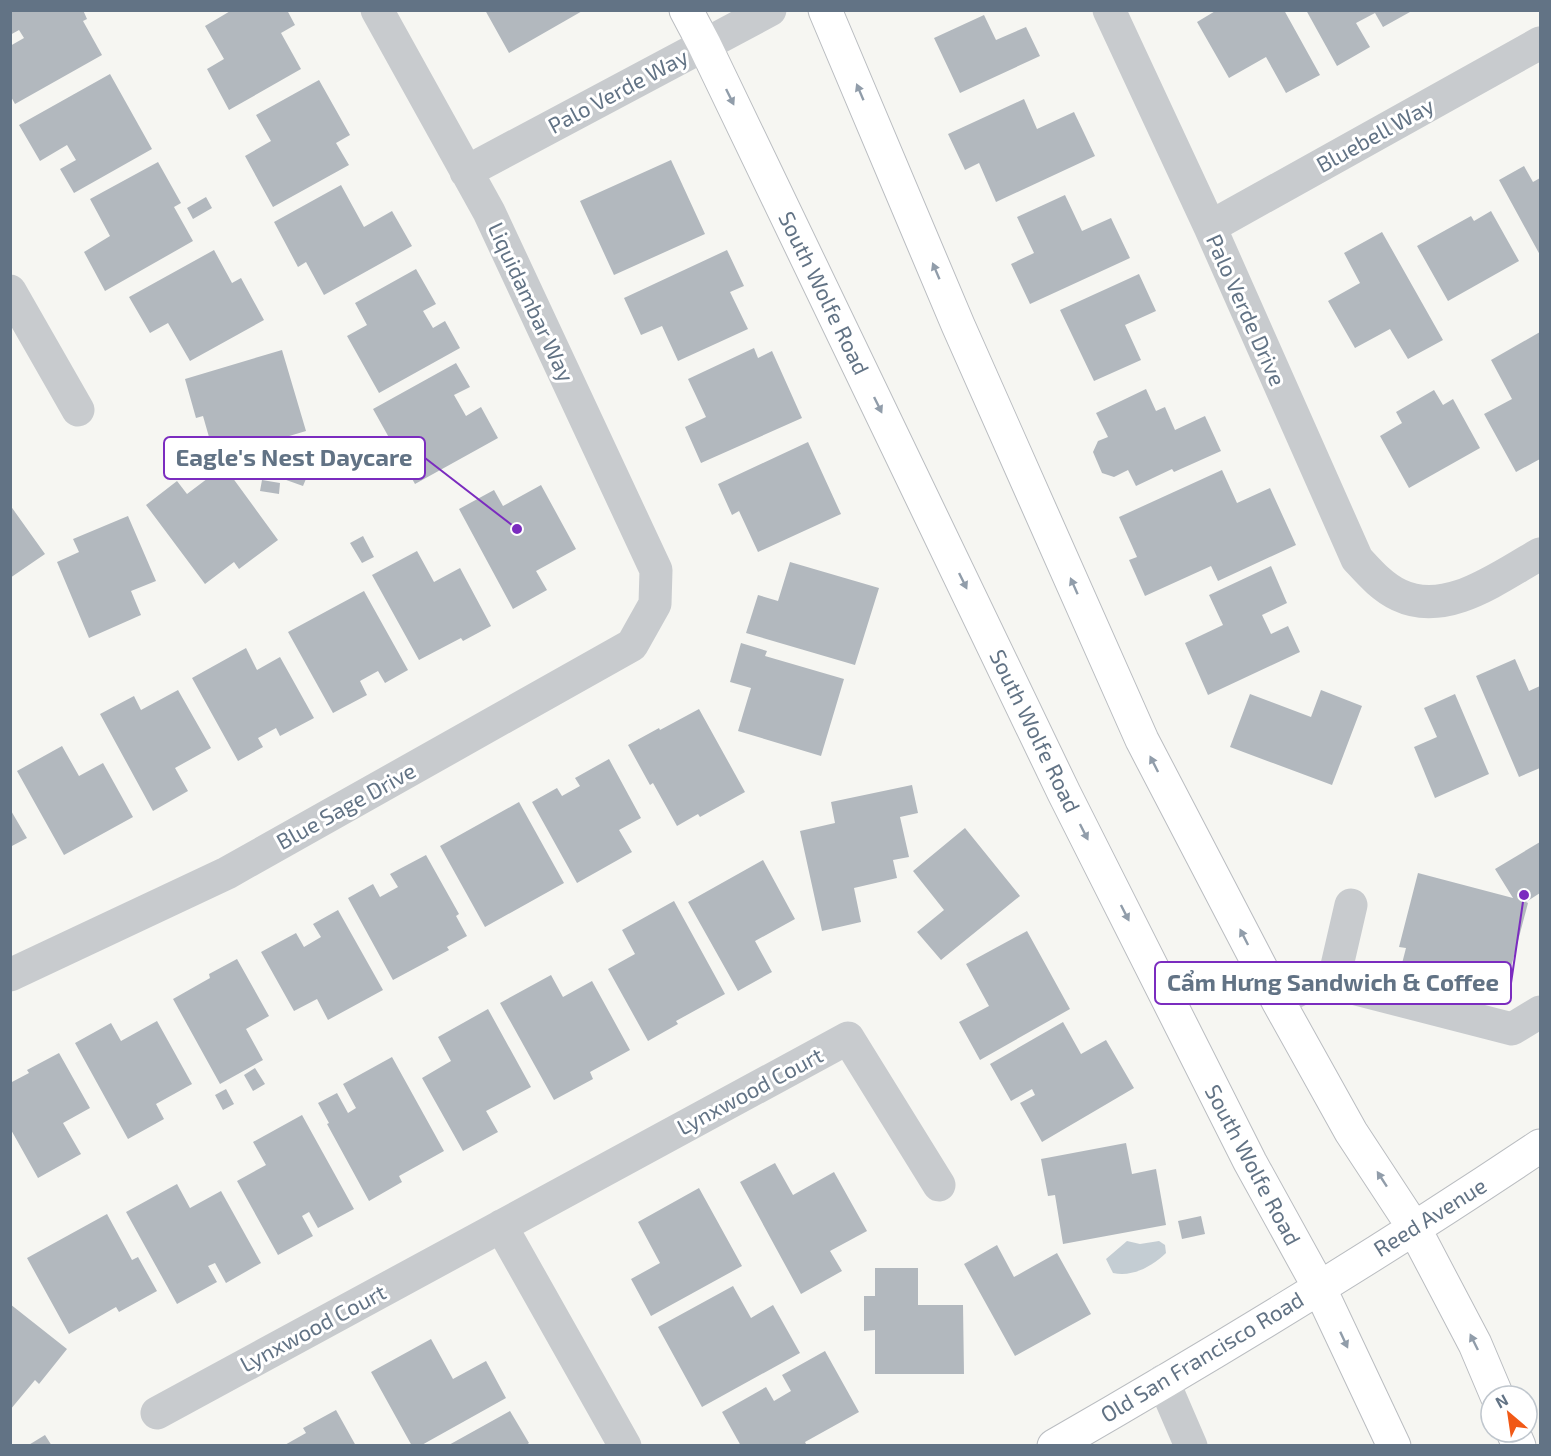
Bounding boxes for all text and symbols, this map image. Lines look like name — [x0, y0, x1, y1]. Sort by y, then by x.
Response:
street label: Palo Verde Way — [543, 42, 692, 138]
one-way arrow — [855, 82, 865, 100]
one-way arrow — [725, 89, 734, 106]
street label: Bluebell Way — [1311, 91, 1438, 177]
street label: South Wolfe Road — [774, 207, 876, 378]
street label: Liquidambar Way — [484, 218, 580, 386]
street label: Palo Verde Drive — [1202, 230, 1292, 389]
one-way arrow — [931, 262, 941, 280]
one-way arrow — [873, 397, 883, 414]
callout: Eagle's Nest Daycare — [164, 437, 425, 479]
text: Eagle's Nest Daycare — [175, 442, 413, 471]
one-way arrow — [958, 573, 967, 590]
one-way arrow — [1069, 577, 1078, 595]
street label: South Wolfe Road — [985, 645, 1087, 816]
one-way arrow — [1149, 755, 1159, 772]
street label: Blue Sage Drive — [271, 756, 420, 854]
one-way arrow — [1079, 824, 1089, 841]
one-way arrow — [1120, 905, 1130, 922]
one-way arrow — [1239, 928, 1249, 945]
callout: Cẩm Hưng Sandwich & Coffee — [1155, 962, 1511, 1004]
text: Cẩm Hưng Sandwich & Coffee — [1167, 967, 1499, 996]
street label: Lynxwood Court — [672, 1041, 827, 1139]
street label: South Wolfe Road — [1201, 1080, 1307, 1249]
street label: Reed Avenue — [1368, 1171, 1491, 1261]
one-way arrow — [1377, 1171, 1388, 1187]
street label: Lynxwood Court — [235, 1278, 390, 1376]
street label: Old San Francisco Road — [1095, 1285, 1308, 1427]
one-way arrow — [1340, 1331, 1349, 1348]
one-way arrow — [1469, 1334, 1479, 1351]
north arrow — [1479, 1384, 1539, 1444]
text: N — [1492, 1389, 1511, 1412]

